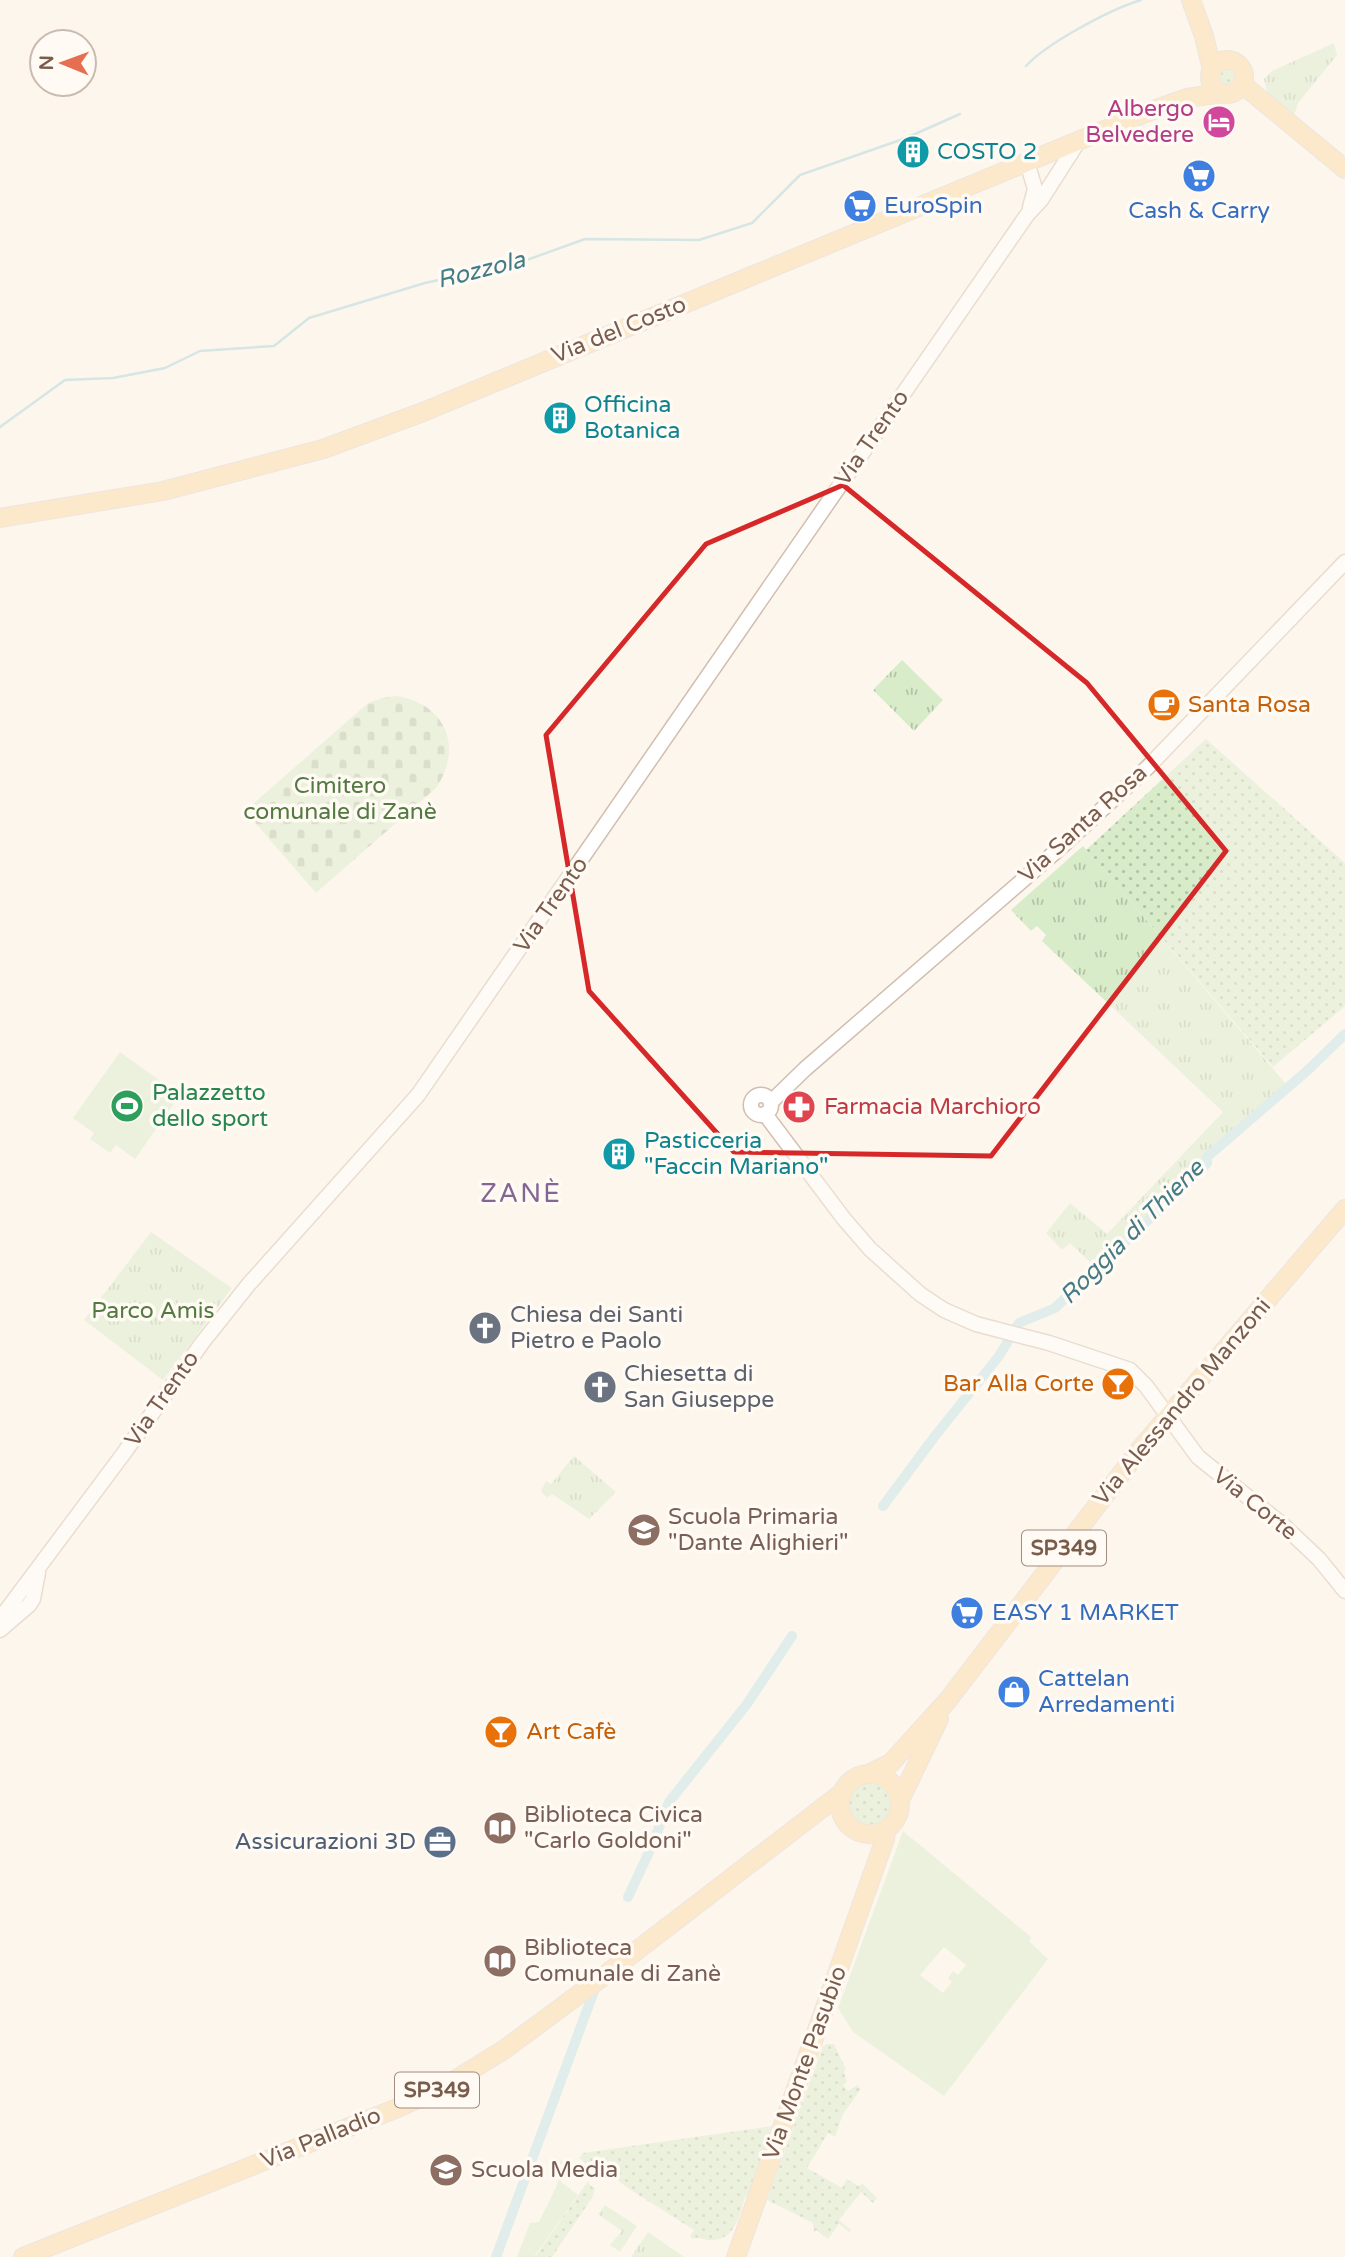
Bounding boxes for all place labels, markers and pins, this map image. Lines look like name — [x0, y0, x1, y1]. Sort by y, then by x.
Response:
place label: Albergo Belvedere — [1085, 95, 1194, 149]
hotel icon: Albergo Belvedere — [1200, 103, 1238, 141]
building icon: COSTO 2 — [894, 133, 932, 171]
place label: COSTO 2 — [937, 138, 1037, 166]
supermarket icon: Cash & Carry — [1180, 157, 1218, 195]
supermarket icon: EuroSpin — [841, 187, 879, 225]
place label: EuroSpin — [884, 192, 983, 220]
place label: Cash & Carry — [1128, 197, 1270, 225]
place label: Officina Botanica — [584, 391, 680, 445]
building icon: Officina Botanica — [541, 399, 579, 437]
cafe icon: Santa Rosa — [1145, 686, 1183, 724]
place label: Santa Rosa — [1188, 691, 1311, 719]
place label: Palazzetto dello sport — [152, 1079, 268, 1133]
sports icon: Palazzetto dello sport — [108, 1087, 146, 1125]
pharmacy icon: Farmacia Marchioro — [780, 1088, 818, 1126]
place label: Farmacia Marchioro — [824, 1093, 1041, 1121]
place label: Pasticceria "Faccin Mariano" — [644, 1127, 829, 1181]
building icon: Pasticceria "Faccin Mariano" — [600, 1135, 638, 1173]
place label: Chiesa dei Santi Pietro e Paolo — [510, 1301, 683, 1355]
church icon: Chiesa dei Santi Pietro e Paolo — [466, 1309, 504, 1347]
place label: Chiesetta di San Giuseppe — [624, 1360, 774, 1414]
bar icon: Bar Alla Corte — [1099, 1365, 1137, 1403]
church icon: Chiesetta di San Giuseppe — [581, 1368, 619, 1406]
place label: Bar Alla Corte — [943, 1370, 1094, 1398]
place label: Scuola Primaria "Dante Alighieri" — [668, 1503, 849, 1557]
school or university icon: Scuola Primaria "Dante Alighieri" — [625, 1511, 663, 1549]
supermarket icon: EASY 1 MARKET — [948, 1594, 986, 1632]
place label: EASY 1 MARKET — [992, 1599, 1179, 1627]
place label: Cattelan Arredamenti — [1038, 1665, 1175, 1719]
shop icon: Cattelan Arredamenti — [995, 1673, 1033, 1711]
bar icon: Art Cafè — [482, 1713, 520, 1751]
place label: Art Cafè — [526, 1718, 616, 1746]
place label: Biblioteca Civica "Carlo Goldoni" — [524, 1801, 703, 1855]
library icon: Biblioteca Civica "Carlo Goldoni" — [481, 1809, 519, 1847]
office icon: Assicurazioni 3D — [421, 1823, 459, 1861]
place label: Assicurazioni 3D — [234, 1828, 416, 1856]
place label: Biblioteca Comunale di Zanè — [524, 1934, 721, 1988]
library icon: Biblioteca Comunale di Zanè — [481, 1942, 519, 1980]
school or university icon: Scuola Media — [427, 2151, 465, 2189]
place label: Scuola Media — [471, 2156, 618, 2184]

